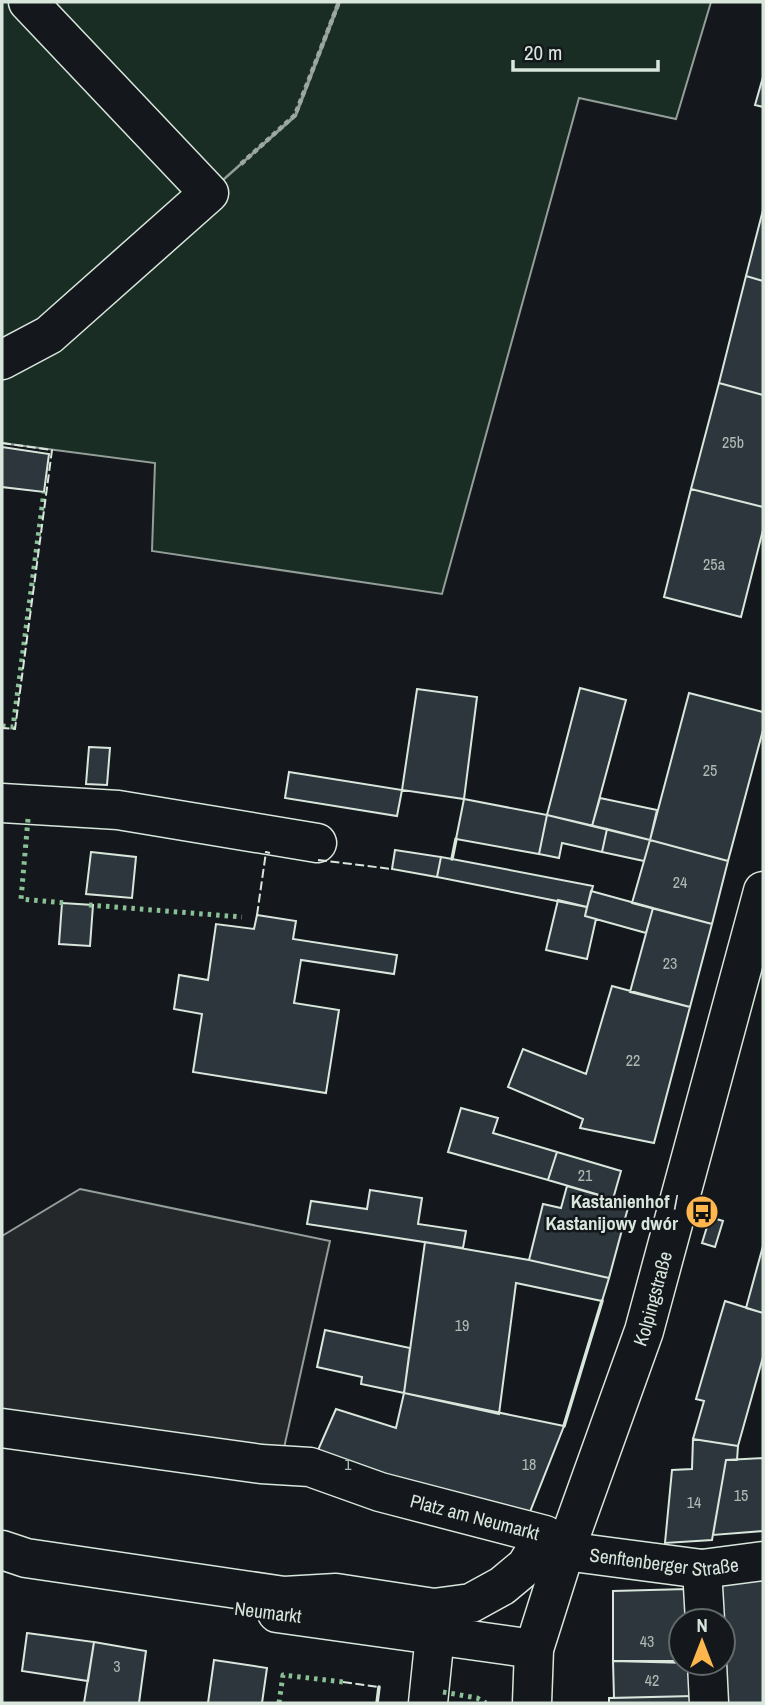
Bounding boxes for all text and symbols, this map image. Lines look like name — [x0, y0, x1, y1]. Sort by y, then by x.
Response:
scale bar — [513, 28, 658, 72]
text: 20 m — [524, 38, 562, 67]
house number: 25b — [722, 431, 744, 453]
house number: 25a — [703, 553, 726, 575]
house number: 25 — [703, 759, 717, 781]
house number: 24 — [673, 871, 687, 893]
house number: 23 — [663, 952, 677, 974]
house number: 22 — [626, 1049, 640, 1071]
house number: 21 — [578, 1164, 593, 1186]
place label: Kastanienhof / Kastanijowy dwór — [546, 1188, 679, 1236]
bus stop icon: Kastanienhof / Kastanijowy dwór — [683, 1193, 721, 1231]
street label: Kolpingstraße — [627, 1248, 678, 1350]
house number: 19 — [455, 1314, 469, 1336]
house number: 1 — [344, 1453, 352, 1475]
house number: 18 — [522, 1453, 536, 1475]
house number: 15 — [734, 1484, 748, 1506]
street label: Platz am Neumarkt — [407, 1487, 543, 1546]
house number: 14 — [687, 1491, 701, 1513]
street label: Senftenberger Straße — [588, 1541, 740, 1582]
street label: Neumarkt — [233, 1595, 304, 1629]
north arrow — [667, 1607, 737, 1677]
text: N — [696, 1612, 708, 1638]
house number: 43 — [640, 1630, 654, 1652]
house number: 3 — [113, 1655, 121, 1677]
house number: 42 — [645, 1669, 659, 1691]

